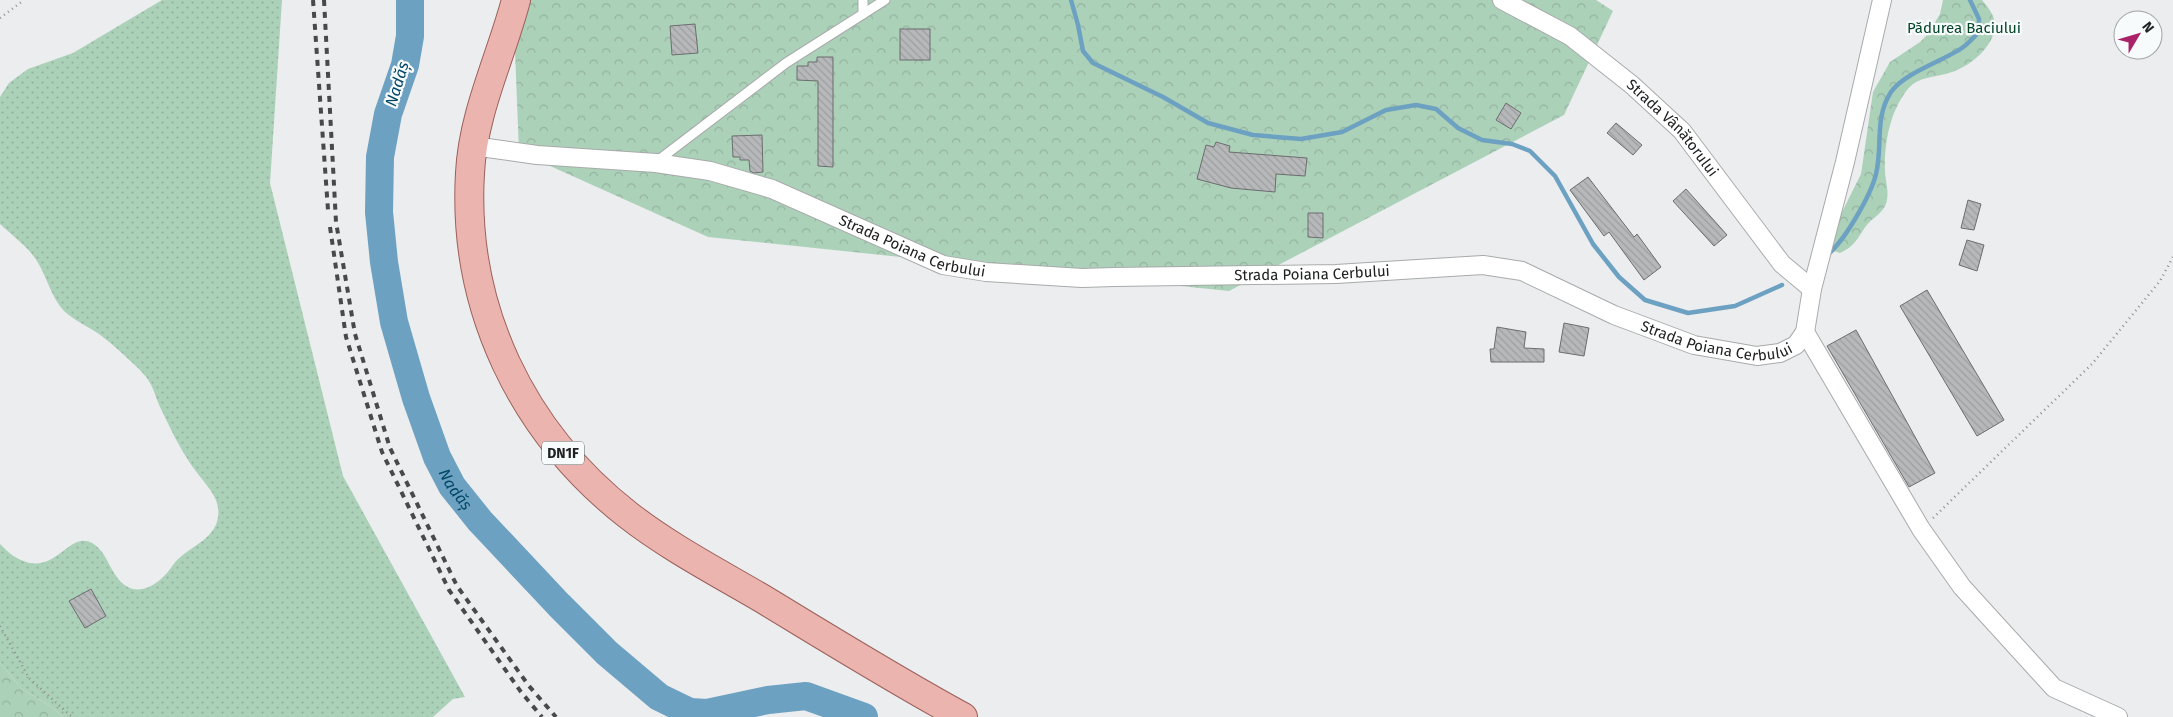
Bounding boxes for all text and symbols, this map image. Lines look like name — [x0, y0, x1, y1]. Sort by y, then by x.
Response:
north arrow — [2113, 10, 2163, 60]
text: N — [2138, 18, 2157, 36]
park label: Pădurea Baciului — [1907, 19, 2021, 37]
water label: Nadăș — [381, 59, 414, 109]
street label: Strada Vânătorului — [1623, 75, 1722, 180]
street label: Strada Poiana Cerbului — [836, 211, 987, 281]
street label: Strada Poiana Cerbului — [1234, 262, 1390, 284]
street label: Strada Poiana Cerbului — [1638, 317, 1795, 365]
road number: DN1F — [542, 442, 584, 464]
water label: Nadăș — [435, 465, 477, 514]

